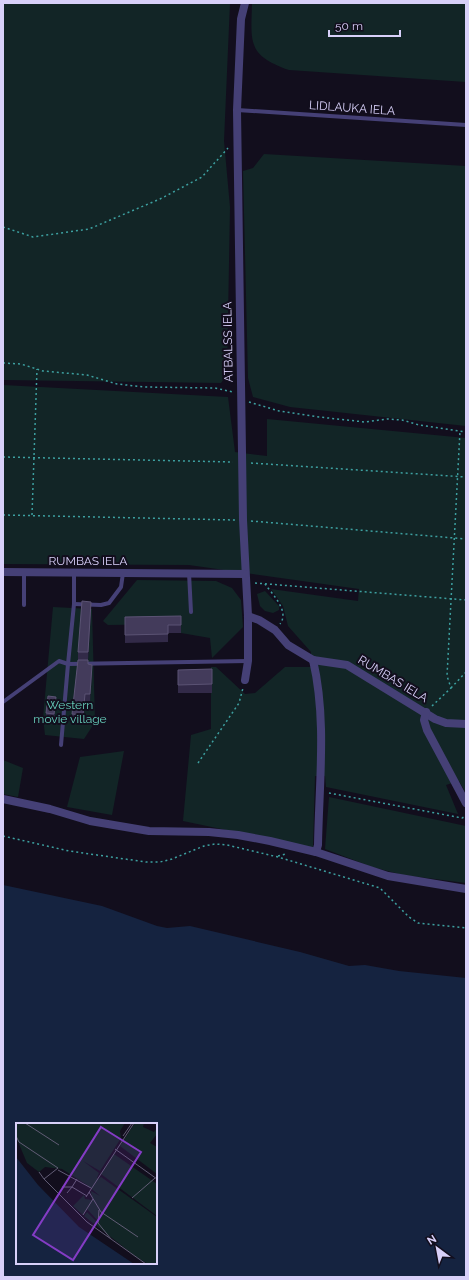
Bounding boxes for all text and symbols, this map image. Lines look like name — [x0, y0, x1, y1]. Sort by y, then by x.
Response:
scale bar — [329, 12, 400, 38]
text: 50 m — [335, 19, 363, 33]
street label: LIDLAUKA IELA — [308, 98, 396, 118]
street label: ATBALSS IELA — [220, 302, 236, 382]
street label: RUMBAS IELA — [49, 554, 127, 568]
street label: RUMBAS IELA — [356, 653, 430, 705]
park label: Western movie village — [33, 698, 107, 726]
inset map — [16, 1123, 157, 1264]
north arrow — [417, 1228, 457, 1268]
text: N — [425, 1232, 439, 1248]

